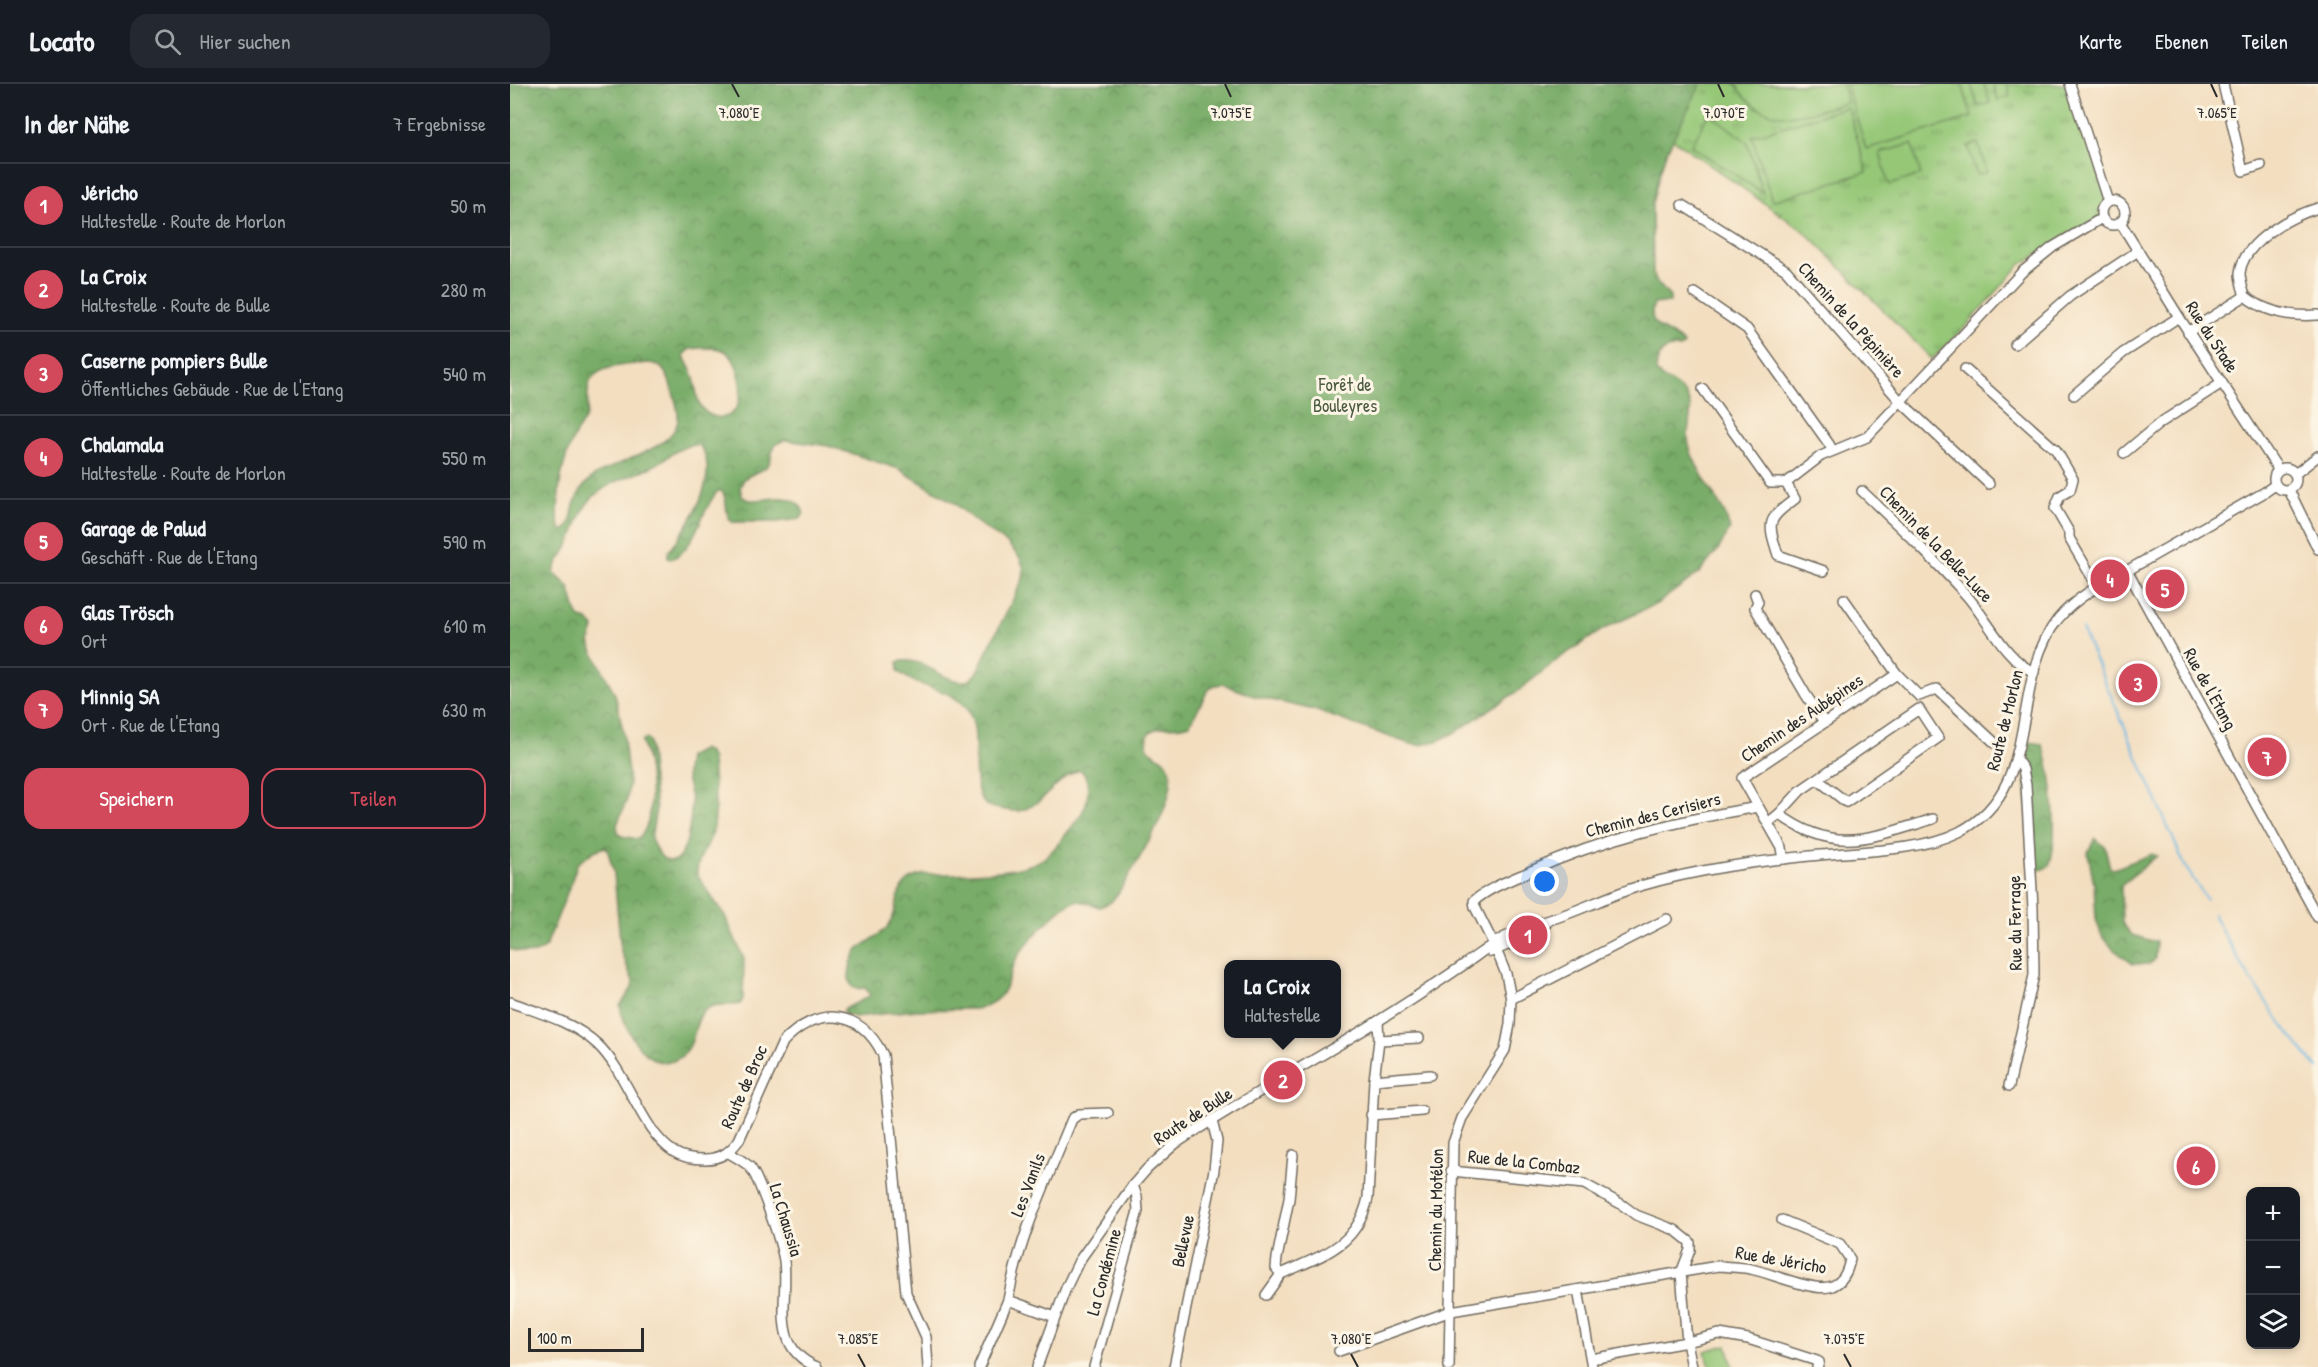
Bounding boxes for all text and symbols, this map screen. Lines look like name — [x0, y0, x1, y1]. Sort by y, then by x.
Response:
search box — [130, 14, 550, 68]
text: Locato — [30, 22, 94, 60]
icon: search — [151, 25, 184, 58]
text: Hier suchen — [199, 26, 291, 56]
text: Karte — [2079, 27, 2122, 56]
text: Ebenen — [2155, 27, 2209, 56]
text: Teilen — [2242, 27, 2288, 56]
text: 7.080°E — [719, 102, 760, 123]
text: 7.075°E — [1210, 102, 1252, 123]
text: 7.070°E — [1703, 102, 1745, 123]
text: 7.065°E — [2197, 102, 2237, 123]
text: In der Nähe — [24, 106, 130, 141]
text: 7 Ergebnisse — [393, 110, 486, 137]
text: Jéricho — [81, 177, 138, 207]
text: 1 — [40, 192, 47, 219]
text: 50 m — [450, 192, 486, 219]
text: Haltestelle · Route de Morlon — [81, 207, 286, 234]
street label: Chemin de la Pépinière — [1792, 256, 1910, 383]
text: La Croix — [81, 261, 147, 291]
text: 2 — [39, 276, 48, 303]
text: 280 m — [441, 276, 486, 303]
text: Haltestelle · Route de Bulle — [81, 291, 270, 318]
street label: Rue du Stade — [2180, 296, 2245, 377]
text: Caserne pompiers Bulle — [81, 345, 268, 375]
text: 3 — [39, 360, 48, 387]
text: 540 m — [443, 360, 486, 387]
park label: Forêt de Bouleyres — [1313, 372, 1377, 418]
text: Öffentliches Gebäude · Rue de l'Etang — [81, 375, 343, 402]
text: Chalamala — [81, 429, 163, 459]
text: 4 — [40, 444, 47, 471]
text: 550 m — [442, 444, 486, 471]
text: Haltestelle · Route de Morlon — [81, 459, 286, 486]
street label: Chemin de la Belle-Luce — [1874, 480, 1999, 608]
text: Garage de Palud — [81, 513, 206, 543]
text: 5 — [39, 528, 48, 555]
text: 590 m — [443, 528, 486, 555]
text: Geschäft · Rue de l'Etang — [81, 543, 258, 570]
pin: 4 — [2090, 556, 2130, 602]
pin: 5 — [2146, 566, 2184, 612]
text: Glas Trösch — [81, 597, 173, 627]
text: 6 — [40, 612, 47, 639]
text: 610 m — [444, 612, 486, 639]
text: Ort — [81, 627, 107, 654]
street label: Rue de l'Etang — [2178, 643, 2243, 734]
pin: 3 — [2118, 660, 2158, 706]
street label: Chemin des Aubépines — [1735, 667, 1868, 768]
street label: Route de Morlon — [1980, 667, 2029, 773]
text: Minnig SA — [81, 681, 160, 711]
text: 7 — [39, 696, 48, 723]
text: 630 m — [442, 696, 486, 723]
text: Ort · Rue de l'Etang — [81, 711, 220, 738]
pin: 7 — [2248, 734, 2286, 780]
button: Speichern — [24, 768, 249, 829]
button: Teilen — [261, 768, 486, 829]
street label: Chemin des Cerisiers — [1583, 786, 1723, 843]
your location — [1530, 867, 1559, 896]
street label: Rue du Ferrage — [2001, 875, 2028, 971]
pin: 1 — [1508, 912, 1548, 958]
popup — [1224, 960, 1341, 1038]
text: La Croix — [1244, 971, 1310, 1001]
text: Haltestelle — [1244, 1001, 1321, 1028]
street label: Route de Broc — [714, 1041, 773, 1132]
pin: 2 — [1264, 1058, 1302, 1102]
street label: Route de Bulle — [1148, 1081, 1237, 1150]
street label: Rue de la Combaz — [1467, 1143, 1582, 1180]
pin: 6 — [2176, 1144, 2216, 1188]
street label: Chemin du Motélon — [1422, 1148, 1449, 1272]
street label: Les Vanils — [1004, 1149, 1051, 1220]
street label: La Chaussia — [764, 1181, 809, 1259]
map controls — [2246, 1187, 2300, 1349]
button: + — [2246, 1187, 2300, 1241]
street label: Bellevue — [1165, 1212, 1200, 1269]
street label: La Condémine — [1080, 1226, 1127, 1318]
street label: Rue de Jéricho — [1734, 1239, 1828, 1280]
button: − — [2246, 1241, 2300, 1295]
button: layers — [2246, 1295, 2300, 1349]
scale bar — [528, 1325, 644, 1352]
text: 100 m — [537, 1327, 572, 1349]
text: 7.085°E — [838, 1328, 879, 1349]
text: 7.080°E — [1331, 1328, 1372, 1349]
text: 7.075°E — [1823, 1328, 1865, 1349]

